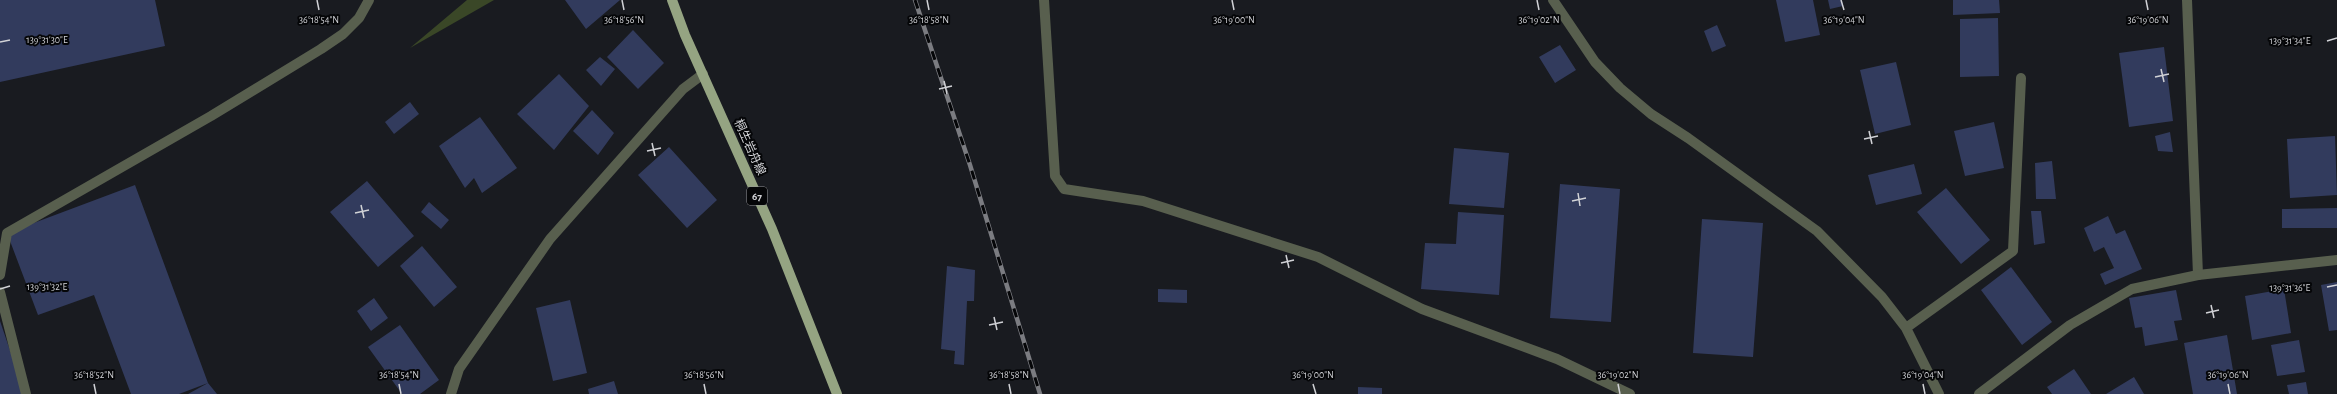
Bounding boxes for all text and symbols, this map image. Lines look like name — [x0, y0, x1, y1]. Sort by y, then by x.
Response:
text: 36°18'54"N — [299, 15, 339, 25]
text: 36°18'56"N — [604, 15, 644, 25]
text: 36°18'58"N — [909, 15, 949, 25]
text: 36°19'00"N — [1213, 15, 1255, 25]
text: 36°19'02"N — [1518, 15, 1560, 25]
text: 36°19'04"N — [1823, 15, 1865, 25]
text: 36°19'06"N — [2127, 15, 2169, 25]
text: 139°31'30"E — [26, 35, 68, 45]
text: 139°31'34"E — [2270, 36, 2311, 46]
street label: 桐生岩舟線 — [732, 117, 769, 177]
road number: 67 — [747, 187, 767, 205]
text: 139°31'32"E — [27, 282, 68, 292]
text: 139°31'36"E — [2270, 283, 2311, 293]
text: 36°18'52"N — [74, 370, 114, 380]
text: 36°18'54"N — [379, 370, 419, 380]
text: 36°18'56"N — [684, 370, 724, 380]
text: 36°18'58"N — [989, 370, 1029, 380]
text: 36°19'00"N — [1292, 370, 1334, 380]
text: 36°19'02"N — [1597, 370, 1639, 380]
text: 36°19'04"N — [1902, 370, 1944, 380]
text: 36°19'06"N — [2207, 370, 2249, 380]

